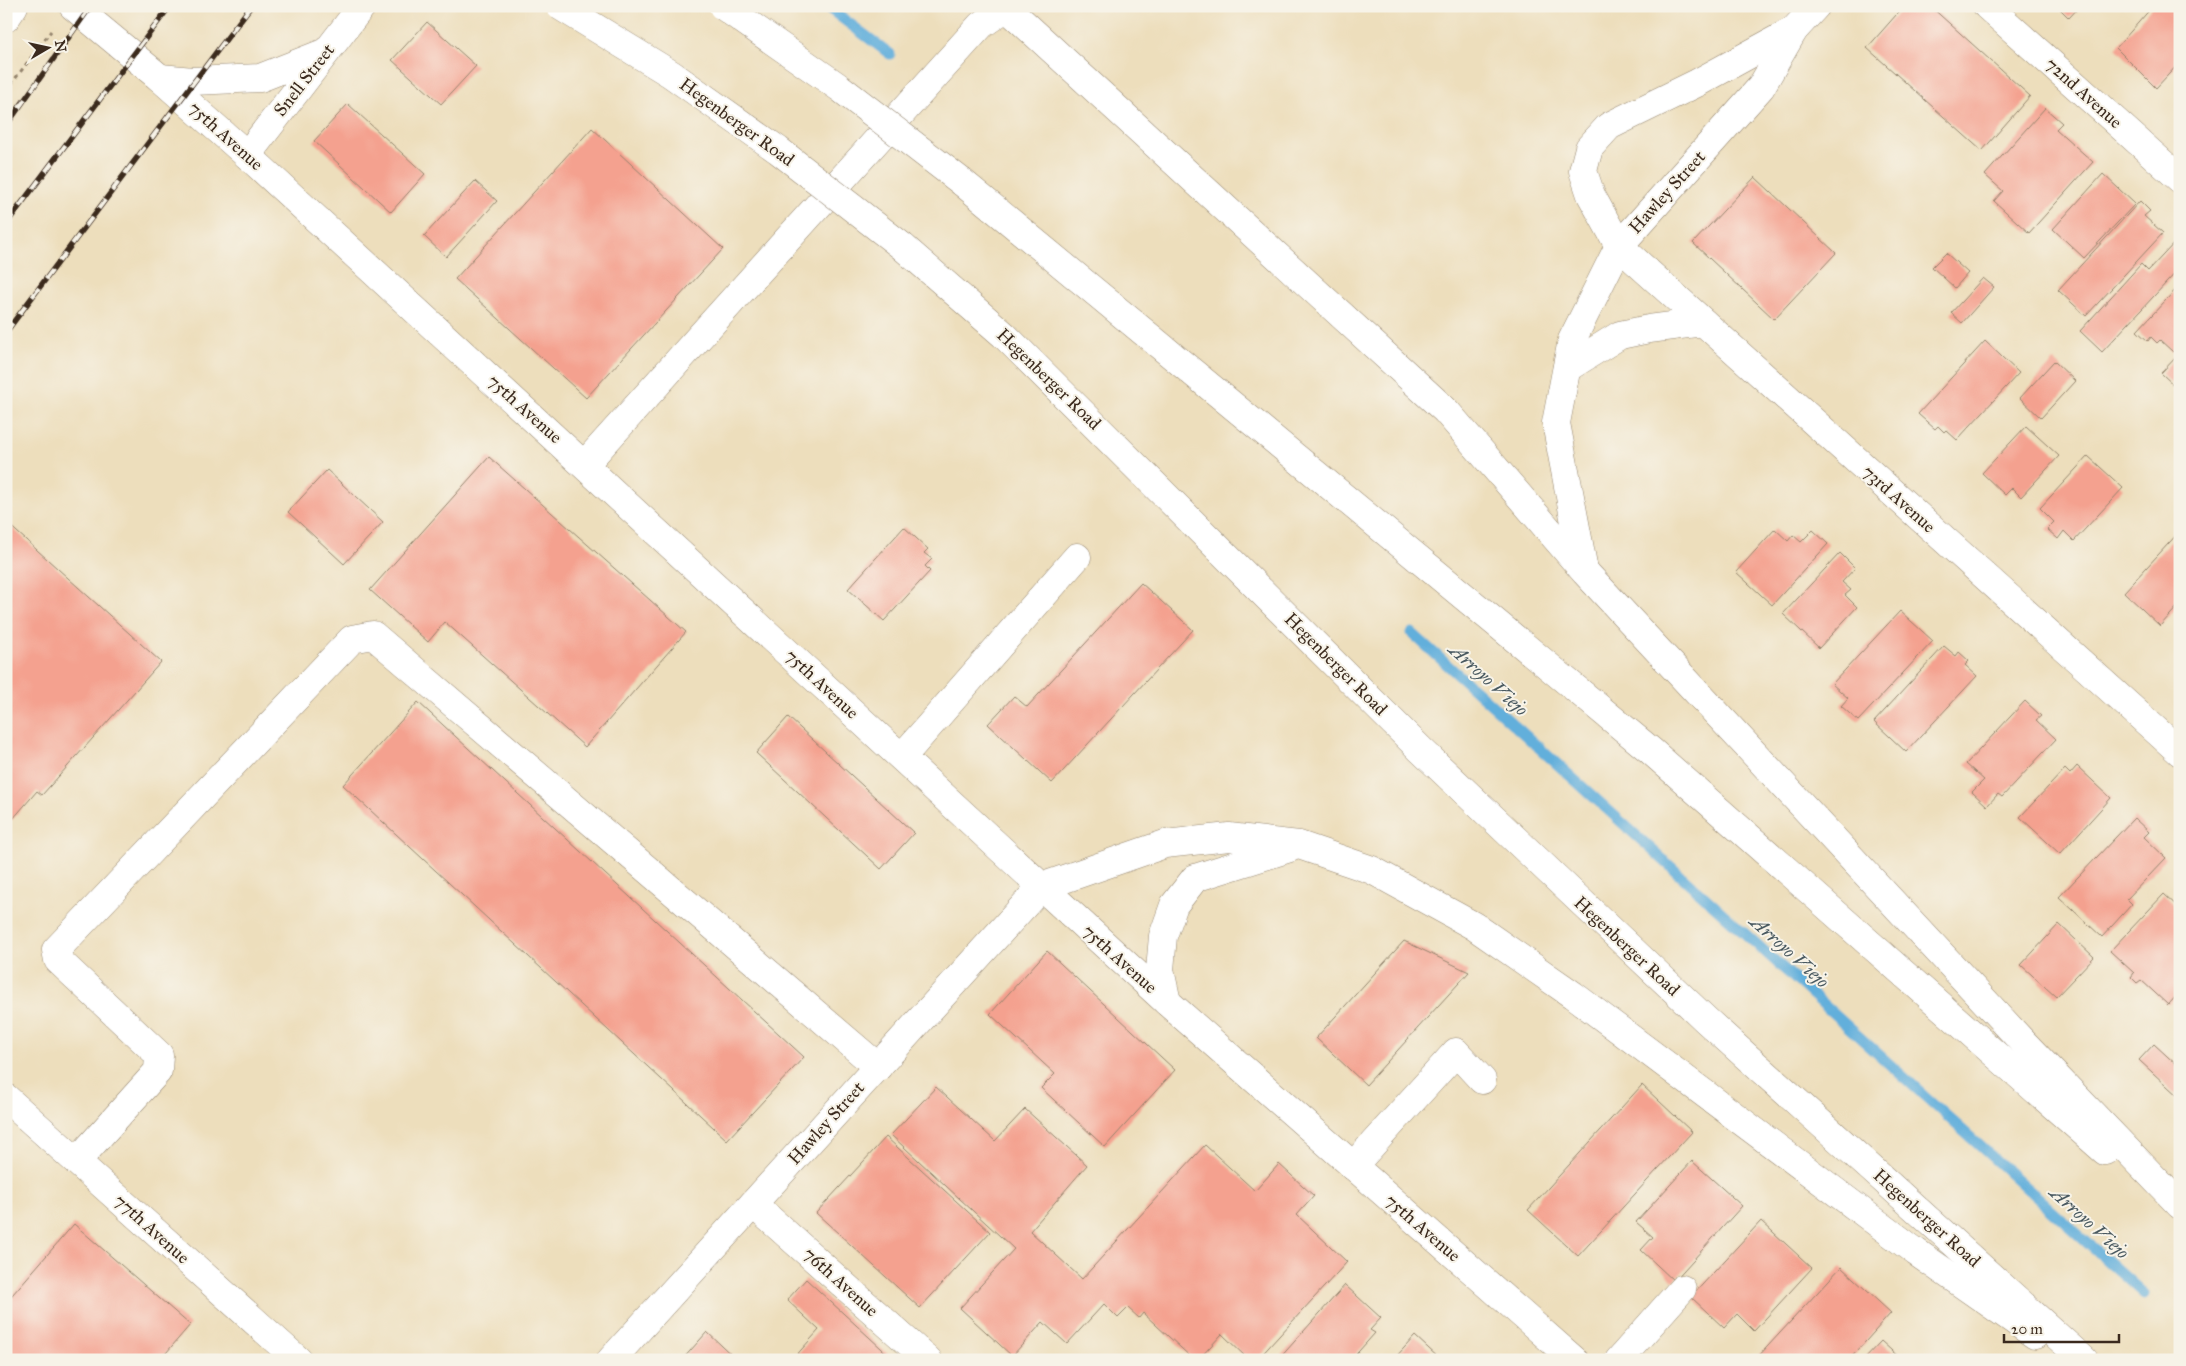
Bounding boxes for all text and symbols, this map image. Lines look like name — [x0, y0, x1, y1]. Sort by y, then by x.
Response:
north arrow — [22, 22, 72, 72]
text: N — [51, 39, 70, 53]
street label: Snell Street — [269, 39, 340, 121]
street label: 72nd Avenue — [2041, 53, 2127, 133]
street label: Hegenberger Road — [675, 73, 799, 172]
street label: 75th Avenue — [184, 97, 268, 175]
street label: Hawley Street — [1624, 146, 1710, 238]
street label: Hegenberger Road — [992, 324, 1106, 435]
street label: 75th Avenue — [483, 370, 567, 448]
street label: 73rd Avenue — [1858, 461, 1940, 537]
street label: Hegenberger Road — [1279, 608, 1392, 721]
water label: Arroyo Viejo — [1443, 637, 1533, 721]
street label: 75th Avenue — [781, 644, 863, 724]
street label: Hegenberger Road — [1569, 891, 1684, 1001]
water label: Arroyo Viejo — [1744, 909, 1834, 993]
street label: 75th Avenue — [1078, 920, 1162, 998]
street label: Hawley Street — [783, 1077, 869, 1169]
street label: Hegenberger Road — [1868, 1164, 1985, 1273]
water label: Arroyo Viejo — [2044, 1180, 2134, 1264]
street label: 75th Avenue — [1381, 1189, 1465, 1267]
street label: 77th Avenue — [110, 1190, 194, 1268]
street label: 76th Avenue — [799, 1243, 883, 1321]
scale bar — [2004, 1311, 2118, 1343]
text: 20 m — [2011, 1320, 2043, 1338]

